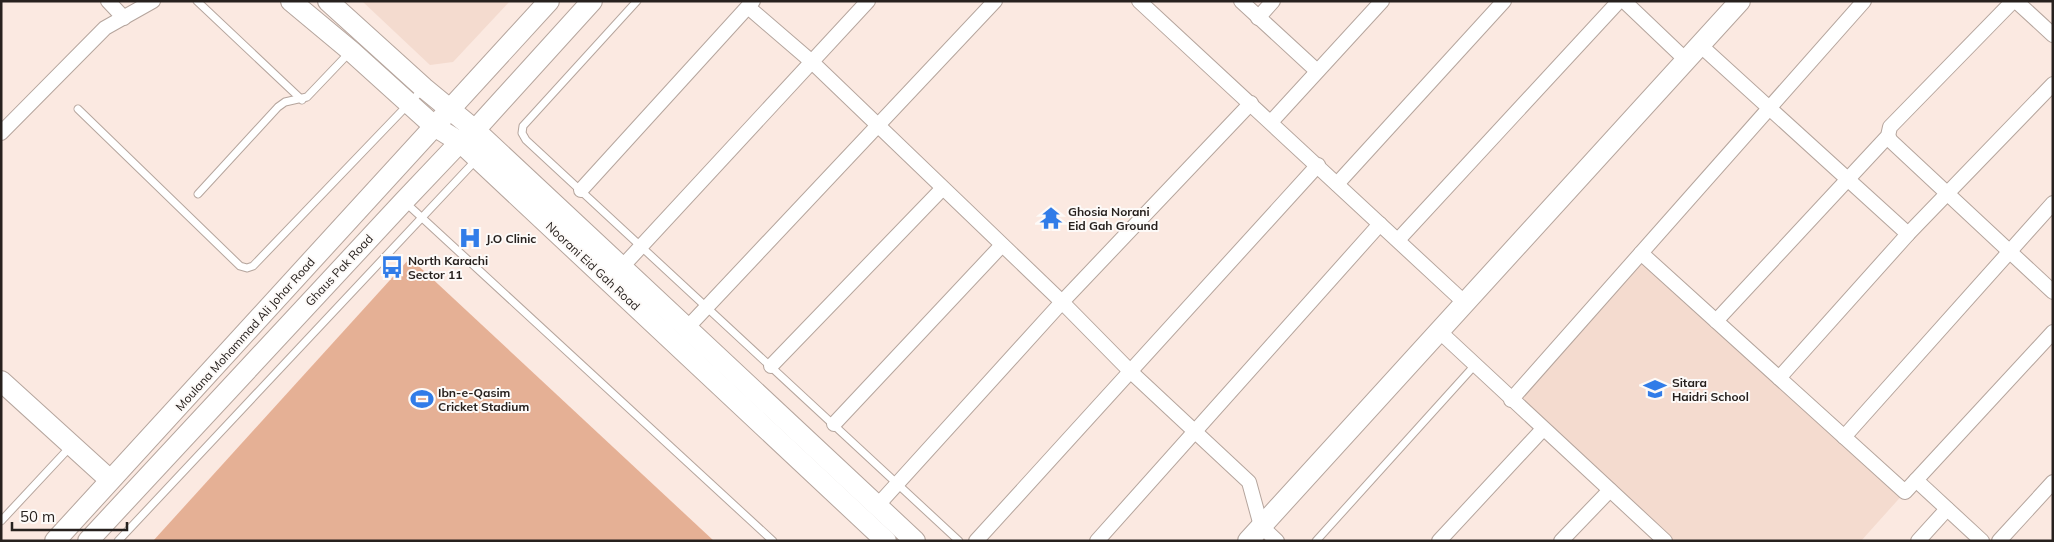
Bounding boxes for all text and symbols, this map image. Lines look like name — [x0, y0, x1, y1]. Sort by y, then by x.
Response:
place label: Ghosia Norani Eid Gah Ground — [1068, 204, 1158, 233]
temple icon: Ghosia Norani Eid Gah Ground — [1038, 205, 1064, 231]
street label: Noorani Eid Gah Road — [543, 219, 643, 313]
hospital icon: J.O Clinic — [457, 225, 483, 251]
street label: Ghaus Pak Road — [302, 231, 376, 309]
place label: J.O Clinic — [486, 231, 536, 246]
place label: North Karachi Sector 11 — [408, 253, 488, 282]
street label: Moulana Mohammad Ali Johar Road — [172, 254, 318, 414]
bus stop icon: North Karachi Sector 11 — [379, 254, 405, 280]
place label: Sitara Haidri School — [1672, 375, 1749, 404]
school or university icon: Sitara Haidri School — [1642, 376, 1668, 402]
place label: Ibn-e-Qasim Cricket Stadium — [438, 385, 529, 414]
sports icon: Ibn-e-Qasim Cricket Stadium — [409, 386, 435, 412]
scale bar — [12, 500, 128, 532]
text: 50 m — [20, 507, 55, 526]

